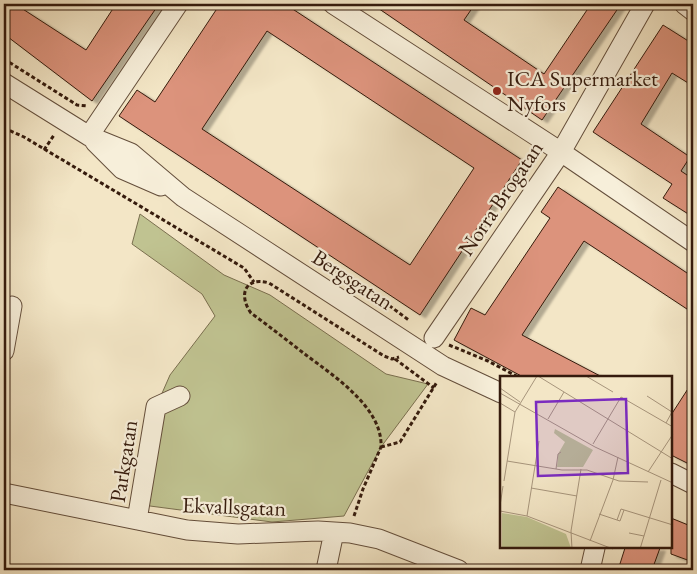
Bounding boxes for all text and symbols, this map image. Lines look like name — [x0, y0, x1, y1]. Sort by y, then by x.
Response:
place label: ICA Supermarket Nyfors — [507, 64, 658, 118]
marker: ICA Supermarket Nyfors — [491, 85, 503, 97]
street label: Norra Brogatan — [451, 135, 550, 262]
street label: Bergsgatan — [307, 242, 399, 317]
inset map — [500, 376, 672, 549]
street label: Parkgatan — [103, 417, 144, 504]
street label: Ekvallsgatan — [181, 490, 287, 523]

